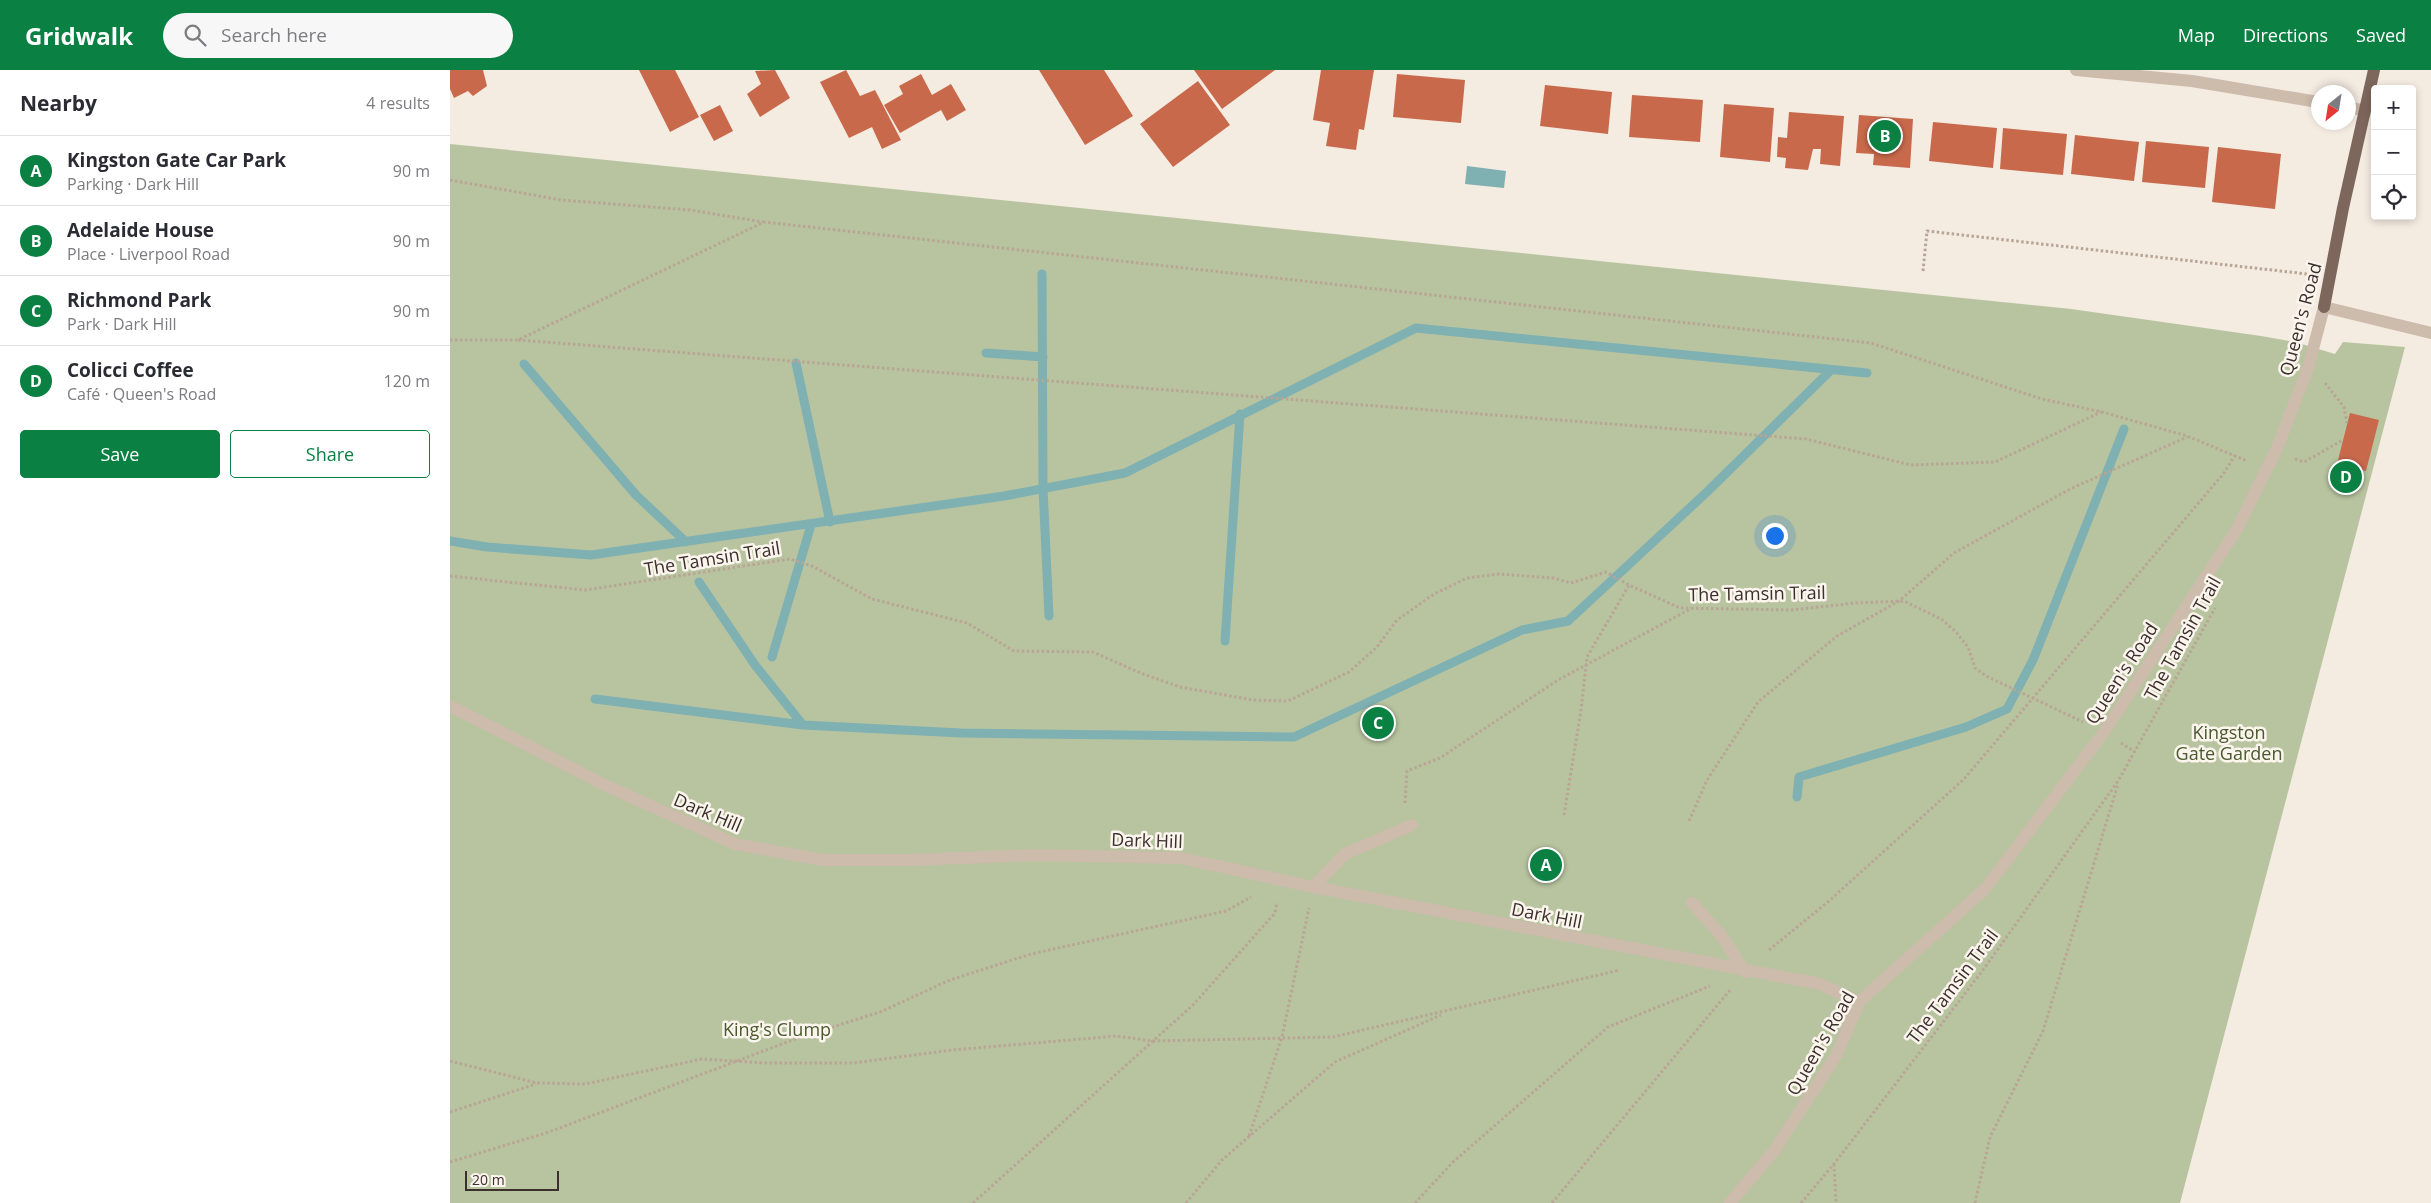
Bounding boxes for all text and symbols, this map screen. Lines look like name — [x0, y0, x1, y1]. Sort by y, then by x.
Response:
search box — [163, 13, 513, 58]
text: Gridwalk — [25, 19, 133, 52]
icon: search — [181, 21, 209, 49]
text: Search here — [221, 22, 327, 48]
text: Map — [2178, 23, 2215, 47]
text: Directions — [2243, 23, 2328, 47]
text: Saved — [2356, 23, 2406, 47]
north arrow — [2311, 85, 2356, 130]
map controls — [2371, 85, 2416, 220]
button: + — [2371, 85, 2416, 130]
text: Nearby — [20, 89, 97, 117]
text: 4 results — [366, 92, 430, 114]
pin: B — [1869, 117, 1901, 155]
button: − — [2371, 130, 2416, 175]
text: Kingston Gate Car Park — [67, 147, 286, 173]
text: A — [30, 160, 42, 182]
text: 90 m — [393, 160, 430, 182]
text: Parking · Dark Hill — [67, 173, 199, 195]
button: locate — [2371, 175, 2416, 220]
text: Adelaide House — [67, 217, 214, 243]
text: B — [31, 230, 41, 252]
text: 90 m — [393, 230, 430, 252]
text: Place · Liverpool Road — [67, 243, 230, 265]
street label: Queen's Road — [2273, 260, 2327, 378]
text: Richmond Park — [67, 287, 211, 313]
text: C — [31, 300, 41, 322]
text: 90 m — [393, 300, 430, 322]
text: Park · Dark Hill — [67, 313, 177, 335]
text: Colicci Coffee — [67, 357, 194, 383]
text: D — [30, 370, 42, 392]
text: 120 m — [384, 370, 430, 392]
text: Café · Queen's Road — [67, 383, 216, 405]
button: Save — [20, 430, 220, 478]
button: Share — [230, 430, 430, 478]
pin: D — [2330, 458, 2362, 496]
your location — [1762, 523, 1788, 549]
street label: The Tamsin Trail — [642, 535, 782, 581]
street label: The Tamsin Trail — [2138, 572, 2226, 704]
street label: The Tamsin Trail — [1688, 580, 1826, 606]
street label: Queen's Road — [2079, 618, 2163, 728]
pin: C — [1362, 704, 1394, 742]
park label: Kingston Gate Garden — [2176, 720, 2282, 765]
street label: Dark Hill — [670, 787, 746, 837]
street label: Dark Hill — [1111, 827, 1183, 853]
pin: A — [1530, 846, 1562, 884]
street label: Dark Hill — [1510, 896, 1584, 934]
street label: The Tamsin Trail — [1901, 924, 2003, 1048]
street label: Queen's Road — [1780, 987, 1860, 1099]
park label: King's Clump — [723, 1017, 831, 1041]
scale bar — [465, 1168, 559, 1191]
text: 20 m — [472, 1170, 505, 1189]

